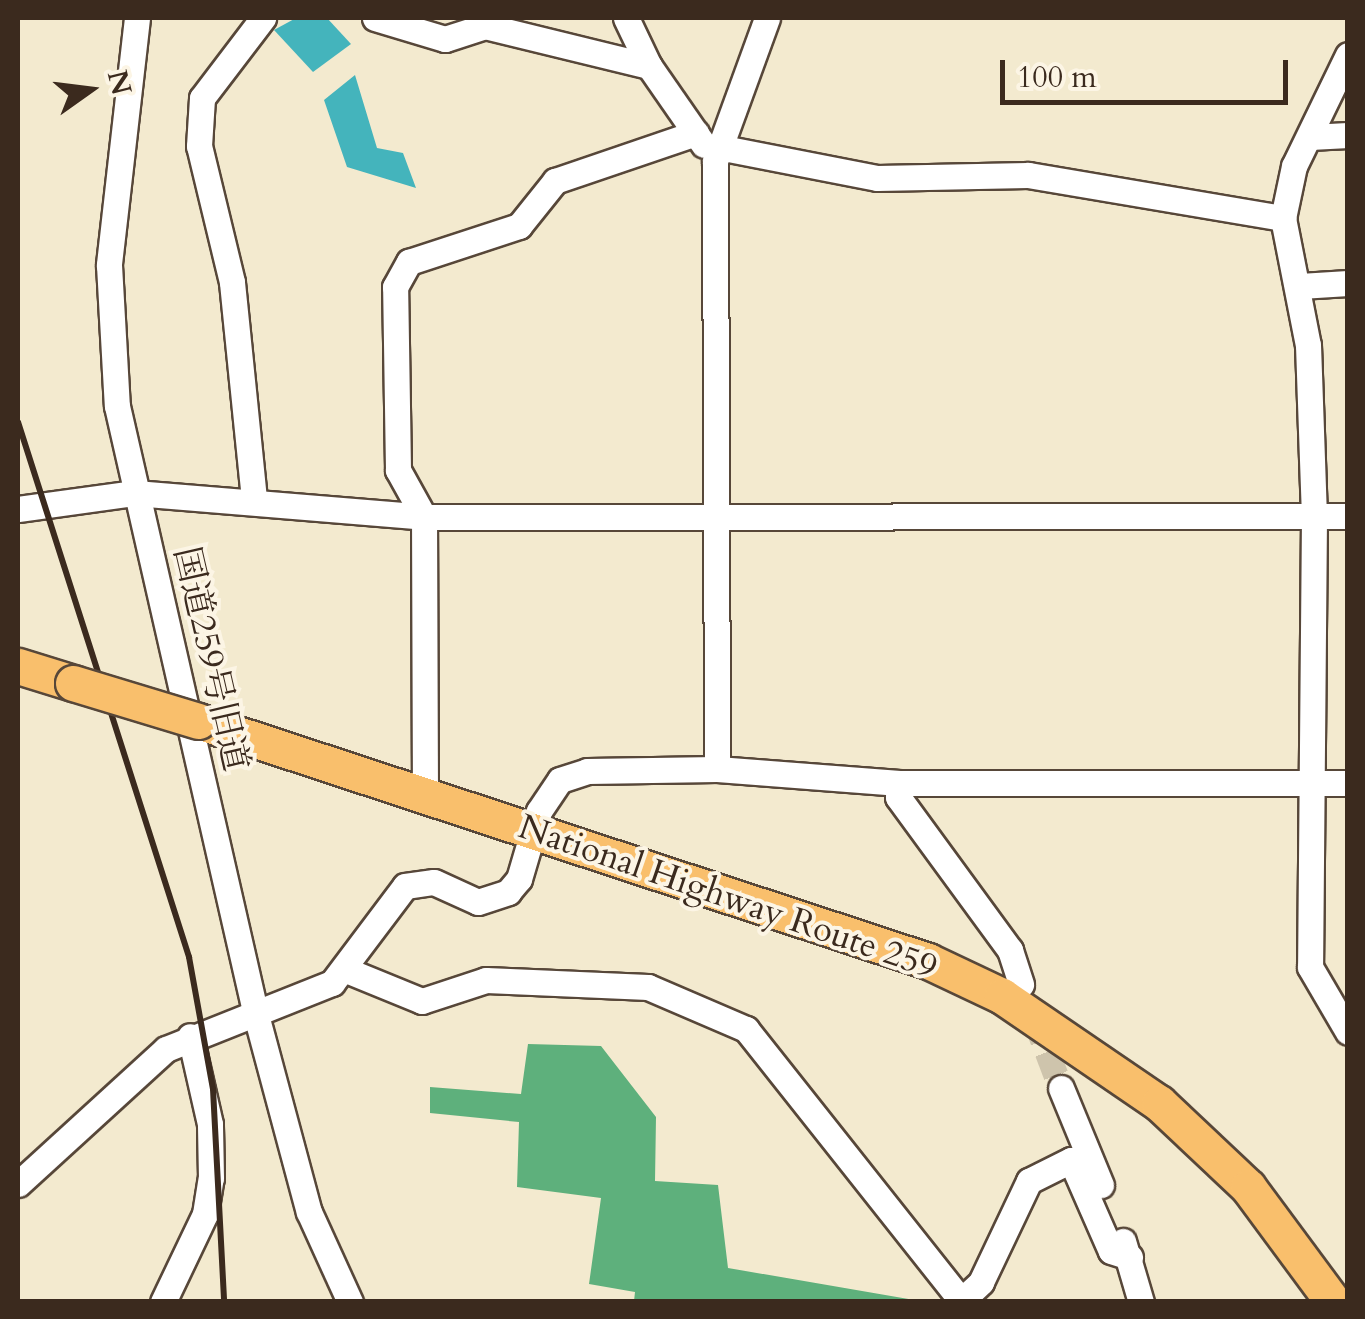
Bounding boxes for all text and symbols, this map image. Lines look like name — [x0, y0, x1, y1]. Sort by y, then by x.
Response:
north arrow — [40, 40, 140, 140]
scale bar — [1005, 40, 1292, 102]
text: 100 m — [1017, 57, 1097, 98]
text: N — [98, 66, 140, 99]
street label: 国道259号旧道 — [165, 543, 257, 775]
street label: National Highway Route 259 — [513, 806, 943, 988]

